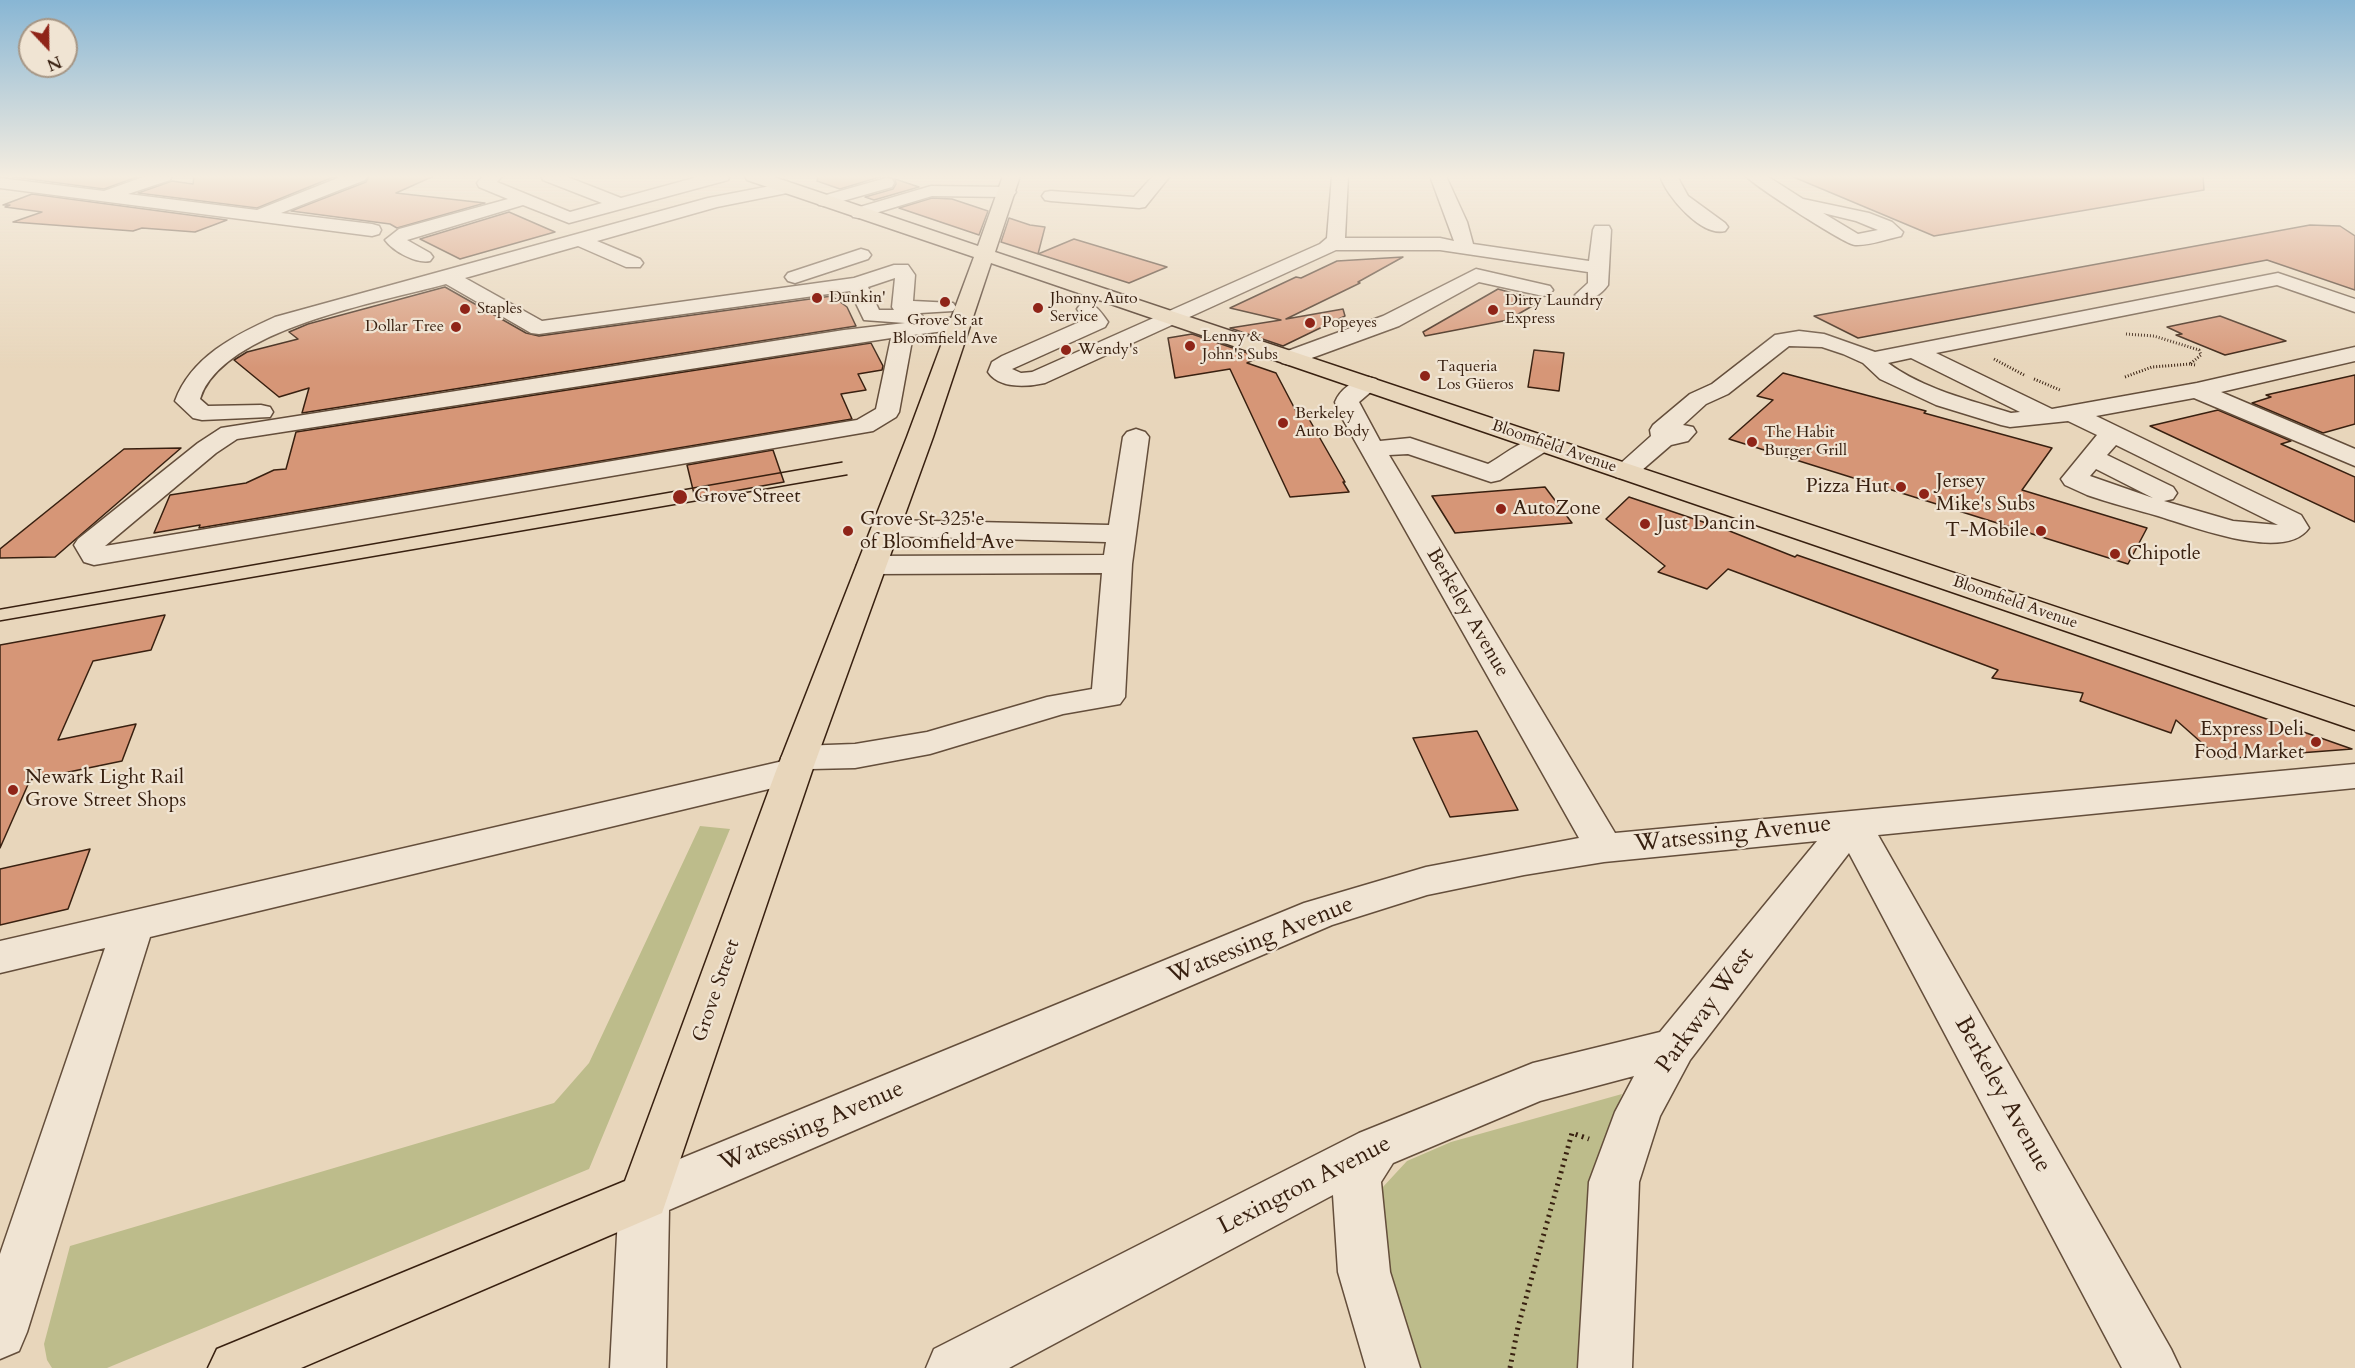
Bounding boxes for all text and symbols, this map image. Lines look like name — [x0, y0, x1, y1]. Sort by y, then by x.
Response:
north arrow — [18, 18, 78, 78]
text: N — [43, 50, 65, 76]
place label: Dunkin' — [829, 288, 886, 308]
place label: Jhonny Auto Service — [1050, 289, 1138, 327]
marker: Dunkin' — [810, 291, 824, 305]
place label: Dirty Laundry Express — [1505, 291, 1603, 329]
marker: Grove St at Bloomfield Ave — [938, 295, 952, 309]
place label: Staples — [477, 299, 522, 319]
marker: Jhonny Auto Service — [1031, 301, 1045, 315]
marker: Staples — [458, 302, 472, 316]
marker: Dirty Laundry Express — [1486, 303, 1500, 317]
place label: Grove St at Bloomfield Ave — [892, 311, 998, 349]
place label: Popeyes — [1322, 313, 1377, 333]
marker: Popeyes — [1303, 316, 1317, 330]
place label: Dollar Tree — [365, 317, 444, 337]
marker: Dollar Tree — [449, 320, 463, 334]
place label: Lenny & John's Subs — [1202, 327, 1278, 365]
marker: Lenny & John's Subs — [1183, 339, 1197, 353]
place label: Wendy's — [1078, 340, 1138, 360]
marker: Wendy's — [1059, 343, 1073, 357]
place label: Taqueria Los Güeros — [1437, 357, 1514, 395]
marker: Taqueria Los Güeros — [1418, 369, 1432, 383]
place label: Berkeley Auto Body — [1295, 404, 1370, 442]
marker: Berkeley Auto Body — [1276, 416, 1290, 430]
street label: Bloomfield Avenue — [1489, 417, 1619, 477]
place label: The Habit Burger Grill — [1764, 423, 1847, 461]
marker: The Habit Burger Grill — [1745, 435, 1759, 449]
place label: Jersey Mike's Subs — [1936, 470, 2035, 517]
place label: Pizza Hut — [1806, 475, 1889, 499]
marker: Pizza Hut — [1894, 480, 1908, 494]
place label: Grove Street — [694, 485, 801, 509]
marker: Jersey Mike's Subs — [1917, 487, 1931, 501]
marker: Grove Street — [671, 488, 689, 506]
place label: AutoZone — [1513, 497, 1601, 521]
marker: AutoZone — [1494, 502, 1508, 516]
place label: Grove St 325'e of Bloomfield Ave — [860, 508, 1014, 555]
place label: Just Dancin — [1657, 512, 1755, 536]
marker: Just Dancin — [1638, 517, 1652, 531]
place label: T-Mobile — [1945, 519, 2029, 543]
marker: Grove St 325'e of Bloomfield Ave — [841, 524, 855, 538]
marker: T-Mobile — [2034, 524, 2048, 538]
place label: Chipotle — [2127, 542, 2201, 566]
street label: Berkeley Avenue — [1420, 544, 1514, 682]
marker: Chipotle — [2108, 547, 2122, 561]
street label: Bloomfield Avenue — [1950, 573, 2080, 633]
place label: Express Deli Food Market — [2194, 718, 2304, 765]
marker: Express Deli Food Market — [2309, 735, 2323, 749]
place label: Newark Light Rail Grove Street Shops — [25, 766, 186, 813]
marker: Newark Light Rail Grove Street Shops — [6, 783, 20, 797]
street label: Watsessing Avenue — [1633, 810, 1833, 860]
street label: Watsessing Avenue — [1164, 891, 1358, 991]
street label: Grove Street — [688, 937, 746, 1045]
street label: Parkway West — [1651, 943, 1761, 1079]
street label: Berkeley Avenue — [1947, 1012, 2057, 1178]
street label: Watsessing Avenue — [715, 1075, 909, 1179]
street label: Lexington Avenue — [1214, 1130, 1396, 1242]

